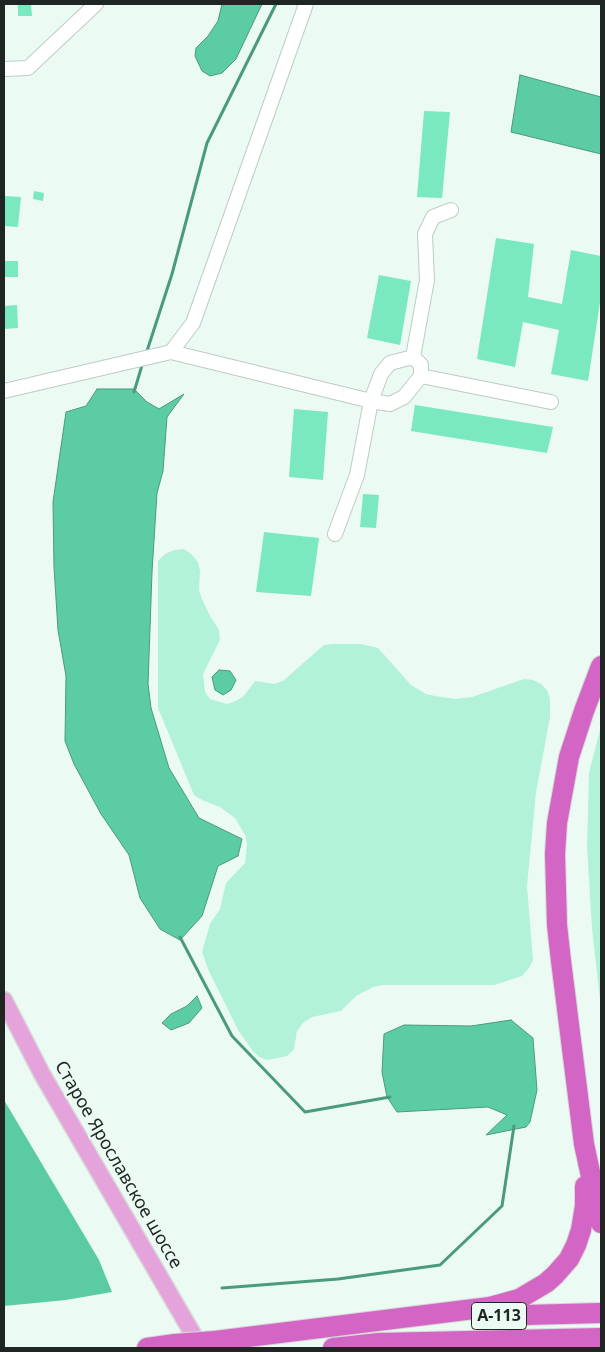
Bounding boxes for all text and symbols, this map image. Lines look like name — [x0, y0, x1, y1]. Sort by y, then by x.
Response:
street label: Старое Ярославское шоссе — [50, 1057, 186, 1273]
road number: А-113 — [472, 1302, 526, 1330]

